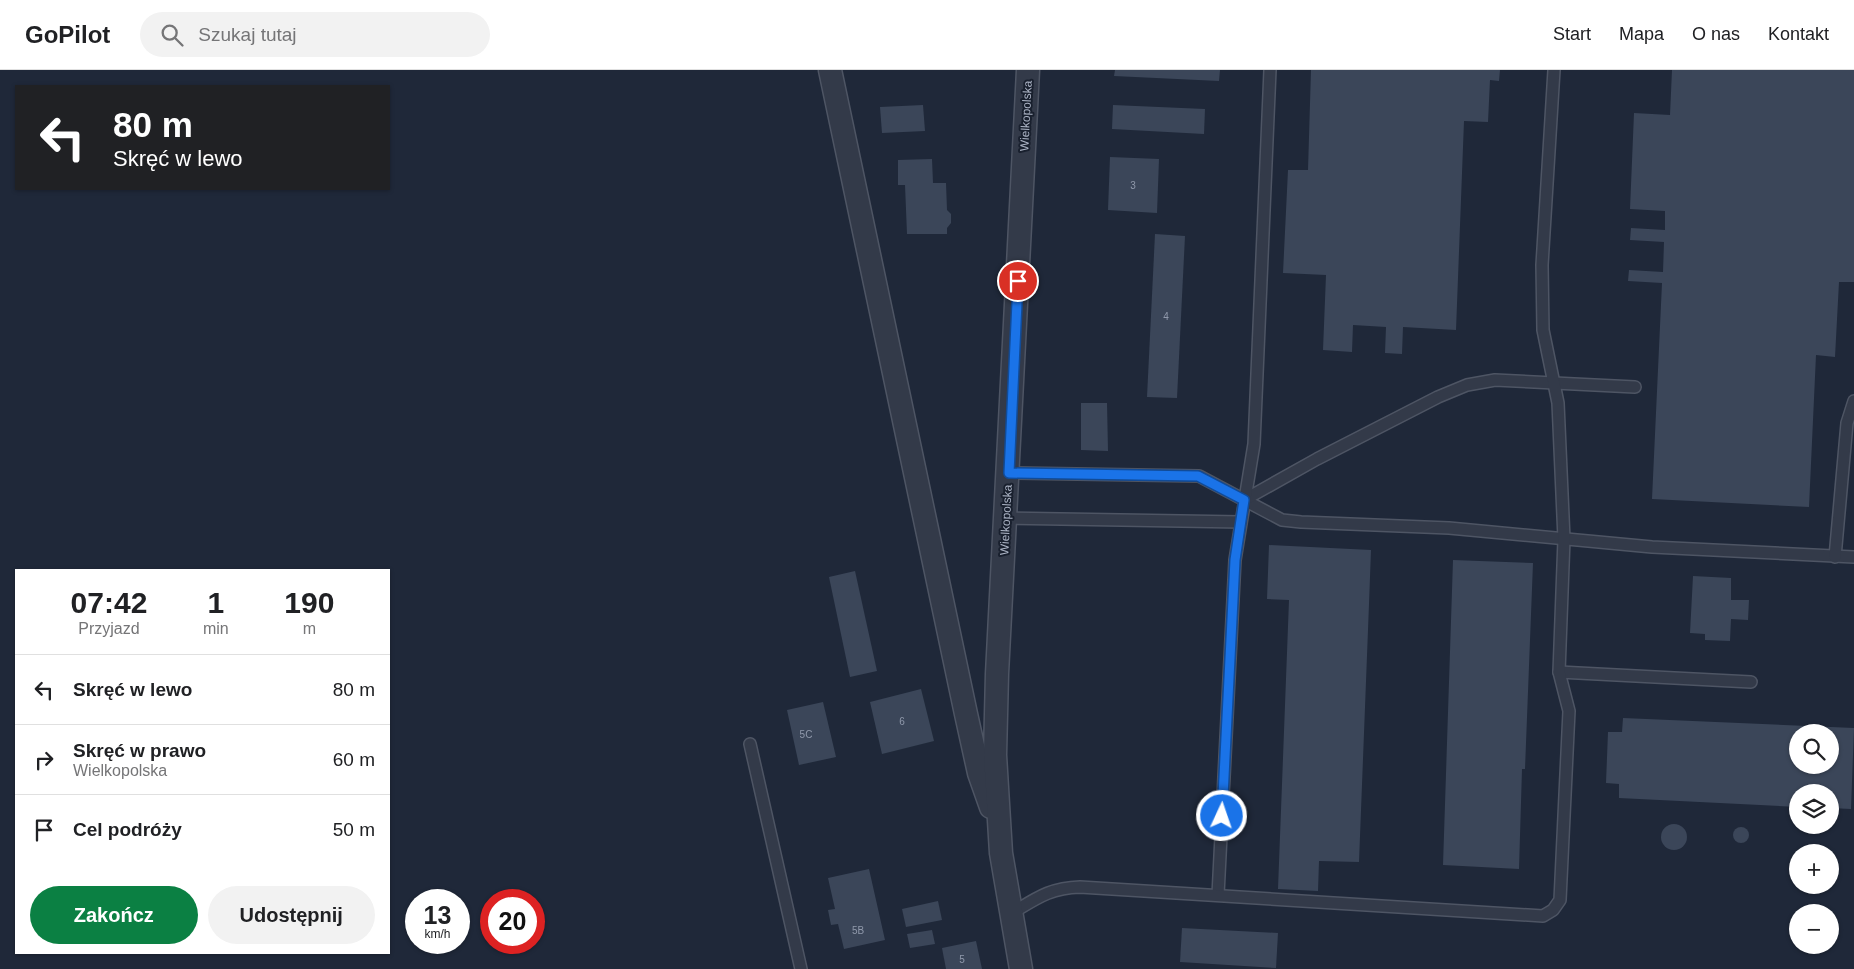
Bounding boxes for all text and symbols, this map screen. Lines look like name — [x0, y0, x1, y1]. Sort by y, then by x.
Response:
search box — [140, 12, 490, 57]
text: GoPilot — [25, 21, 110, 48]
icon: search — [158, 21, 186, 49]
text: Szukaj tutaj — [198, 24, 297, 45]
text: Start — [1553, 24, 1591, 44]
text: Mapa — [1619, 24, 1664, 44]
text: O nas — [1692, 24, 1740, 44]
text: Kontakt — [1768, 24, 1829, 44]
street label: Wielkopolska — [1017, 80, 1035, 152]
icon: left — [30, 105, 95, 170]
text: 80 m — [113, 105, 193, 144]
text: Skręć w lewo — [113, 146, 243, 171]
house number: 3 — [1130, 180, 1136, 191]
pin — [997, 260, 1039, 302]
icon: arrive — [1004, 267, 1032, 295]
house number: 4 — [1163, 311, 1169, 322]
street label: Wielkopolska — [997, 484, 1015, 556]
text: 07:42 — [71, 586, 147, 619]
text: 1 — [207, 586, 224, 619]
text: 190 — [284, 586, 334, 619]
text: Przyjazd — [78, 620, 140, 637]
text: min — [203, 620, 229, 637]
text: m — [303, 620, 316, 637]
icon: left — [30, 676, 58, 704]
text: Skręć w lewo — [73, 679, 192, 700]
text: 80 m — [333, 679, 375, 700]
house number: 6 — [899, 716, 905, 727]
map controls — [1789, 724, 1839, 954]
button: search — [1789, 724, 1839, 774]
house number: 5C — [800, 729, 812, 740]
text: Skręć w prawo — [73, 740, 206, 761]
icon: right — [30, 746, 58, 774]
text: 60 m — [333, 749, 375, 770]
text: Wielkopolska — [73, 762, 167, 779]
button: layers — [1789, 784, 1839, 834]
position arrow — [1195, 789, 1247, 841]
icon: arrive — [30, 816, 58, 844]
text: Cel podróży — [73, 819, 182, 840]
text: 50 m — [333, 819, 375, 840]
button: + — [1789, 844, 1839, 894]
button: Zakończ — [30, 886, 198, 944]
button: Udostępnij — [208, 886, 375, 944]
speed limit sign: 20 — [480, 889, 545, 954]
text: 13 — [424, 901, 451, 929]
button: − — [1789, 904, 1839, 954]
house number: 5B — [852, 925, 864, 936]
text: km/h — [424, 927, 451, 941]
house number: 5 — [959, 954, 965, 965]

